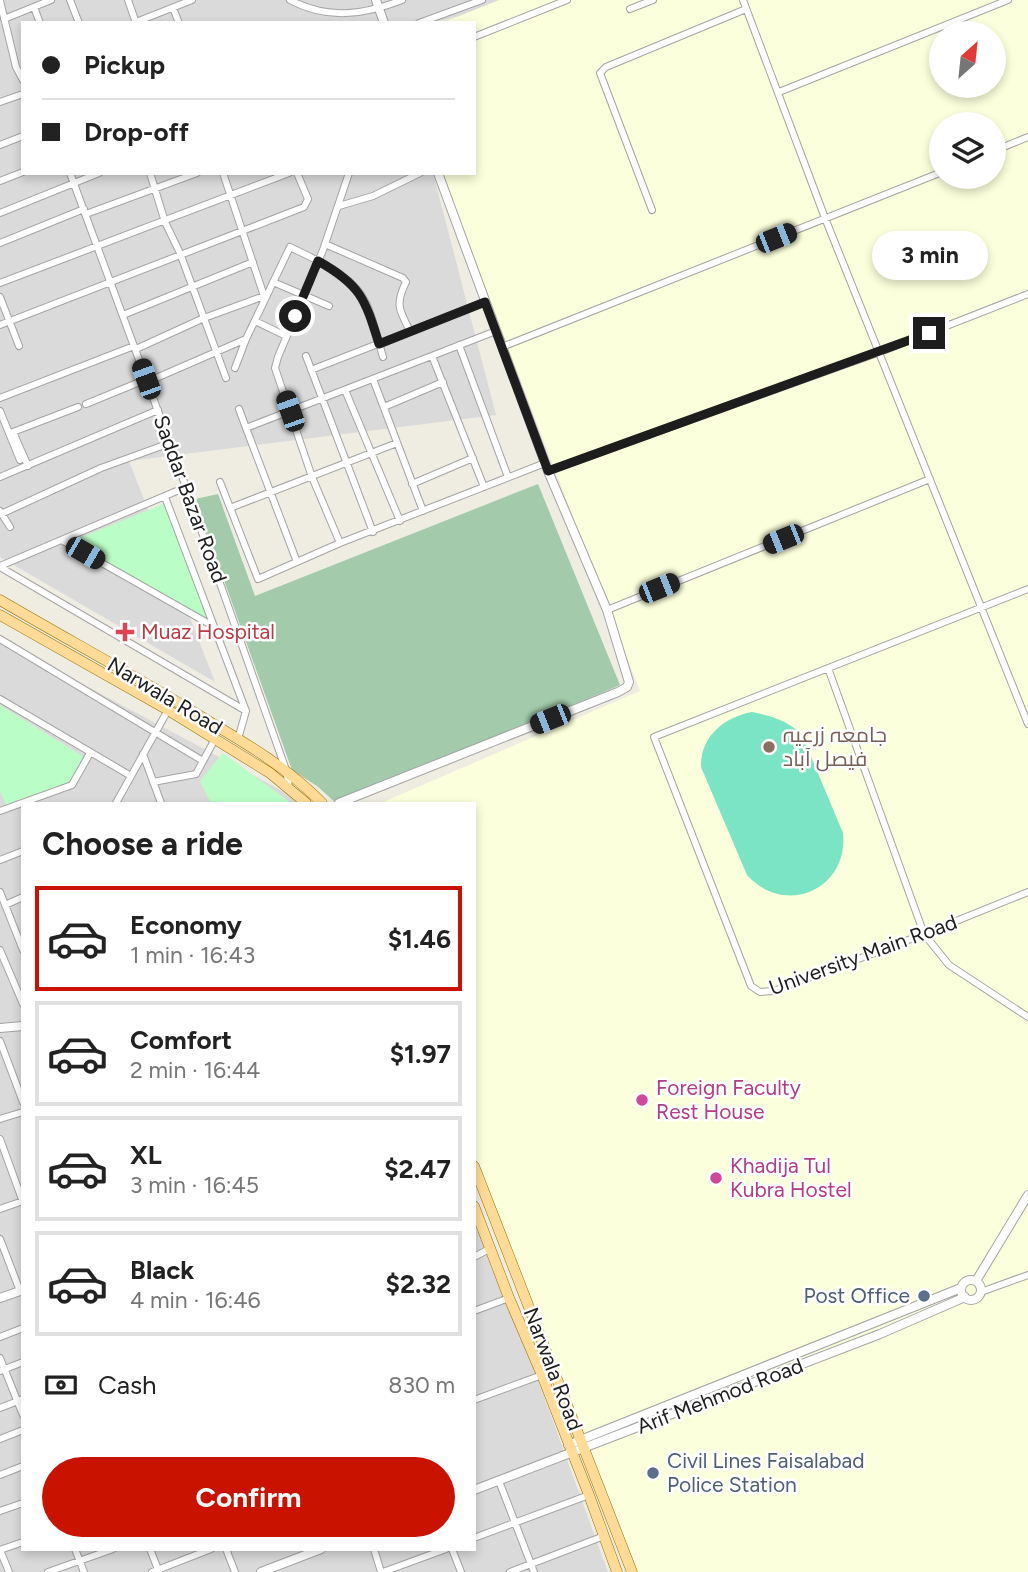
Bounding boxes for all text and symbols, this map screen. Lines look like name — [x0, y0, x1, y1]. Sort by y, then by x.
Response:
north arrow — [929, 21, 1006, 98]
map controls — [929, 21, 1006, 189]
text: Pickup — [84, 49, 165, 81]
button: layers — [929, 112, 1006, 189]
text: Drop-off — [84, 116, 189, 148]
car — [753, 220, 800, 256]
callout: 3 min — [871, 232, 987, 280]
text: 3 min — [901, 241, 959, 269]
route start — [279, 300, 311, 332]
route end — [913, 317, 945, 349]
car — [129, 356, 164, 402]
car — [274, 388, 307, 434]
street label: Saddar Bazar Road — [149, 412, 232, 586]
car — [760, 521, 807, 557]
car — [62, 533, 109, 573]
car — [636, 570, 683, 606]
place label: Muaz Hospital — [141, 619, 275, 644]
marker: Muaz Hospital — [115, 622, 135, 642]
street label: Narwala Road — [103, 651, 227, 740]
car — [527, 701, 574, 737]
place label: جامعہ زرعیہ فیصل آباد — [783, 722, 887, 772]
marker: جامعہ زرعیہ فیصل آباد — [761, 739, 777, 755]
text: Choose a ride — [42, 825, 243, 863]
icon: car — [46, 907, 109, 970]
text: Economy — [130, 909, 242, 941]
street label: University Main Road — [765, 909, 960, 1000]
text: $1.46 — [388, 923, 451, 955]
text: 1 min · 16:43 — [130, 941, 255, 969]
icon: car — [46, 1022, 109, 1085]
text: Comfort — [130, 1024, 232, 1056]
text: $1.97 — [390, 1038, 451, 1070]
text: 2 min · 16:44 — [130, 1056, 260, 1084]
place label: Foreign Faculty Rest House — [656, 1075, 801, 1124]
marker: Foreign Faculty Rest House — [634, 1092, 650, 1108]
icon: car — [46, 1137, 109, 1200]
text: XL — [130, 1139, 162, 1171]
text: $2.47 — [384, 1153, 451, 1185]
place label: Khadija Tul Kubra Hostel — [730, 1153, 852, 1202]
marker: Khadija Tul Kubra Hostel — [708, 1170, 724, 1186]
text: 3 min · 16:45 — [130, 1171, 259, 1199]
icon: car — [46, 1252, 109, 1315]
text: Black — [130, 1254, 194, 1286]
text: $2.32 — [386, 1268, 451, 1300]
place label: Post Office — [803, 1283, 910, 1308]
text: 4 min · 16:46 — [130, 1286, 261, 1314]
marker: Post Office — [916, 1288, 932, 1304]
street label: Narwala Road — [519, 1304, 588, 1434]
street label: Arif Mehmod Road — [633, 1352, 806, 1439]
icon: cash — [42, 1366, 80, 1404]
text: Cash — [98, 1369, 157, 1401]
text: 830 m — [388, 1371, 455, 1399]
place label: Civil Lines Faisalabad Police Station — [667, 1448, 865, 1497]
button: Confirm — [42, 1457, 455, 1537]
marker: Civil Lines Faisalabad Police Station — [645, 1465, 661, 1481]

